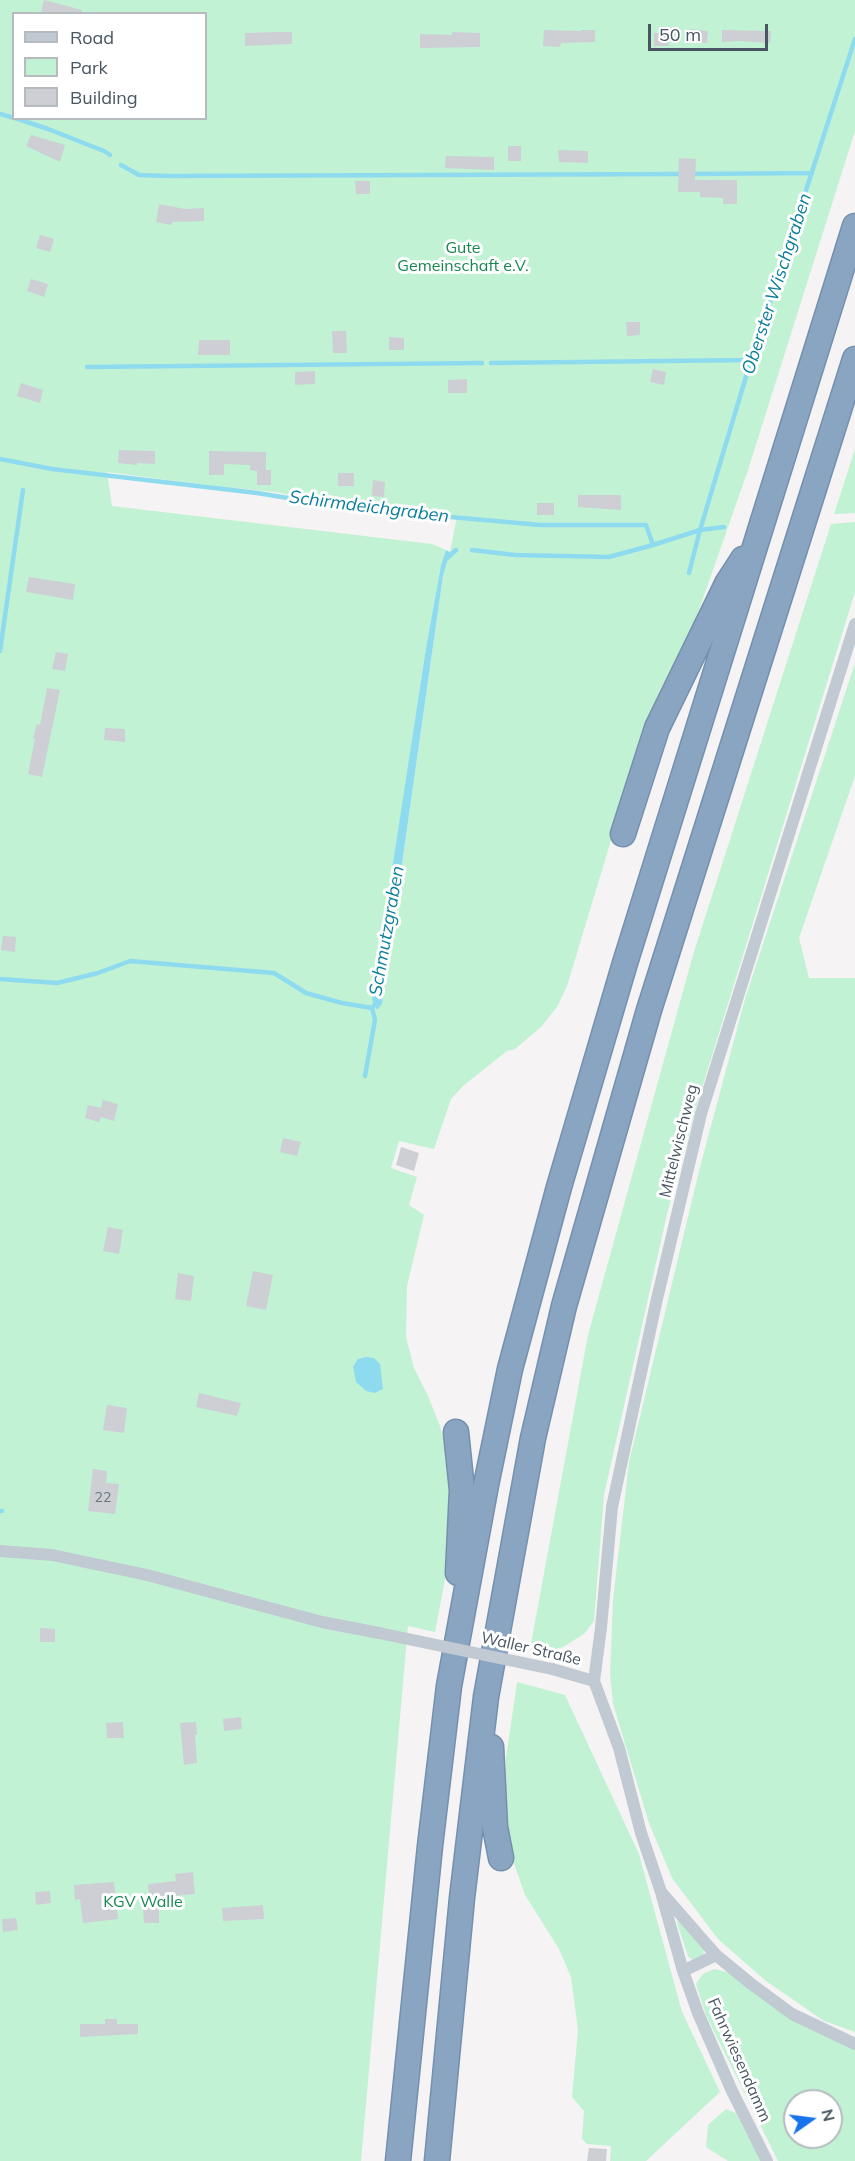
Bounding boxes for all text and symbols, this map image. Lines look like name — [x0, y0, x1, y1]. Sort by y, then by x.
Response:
legend — [12, 12, 207, 120]
scale bar — [651, 12, 771, 50]
text: 50 m — [659, 23, 701, 46]
text: Road — [70, 26, 114, 49]
text: Park — [70, 56, 108, 79]
text: Building — [70, 86, 138, 109]
water label: Oberster Wischgraben — [738, 191, 816, 377]
park label: Gute Gemeinschaft e.V. — [397, 238, 529, 276]
water label: Schirmdeichgraben — [288, 486, 450, 528]
water label: Schmutzgraben — [365, 864, 409, 998]
street label: Mittelwischweg — [656, 1082, 702, 1200]
house number: 22 — [95, 1490, 111, 1506]
street label: Waller Straße — [479, 1628, 583, 1670]
park label: KGV Walle — [103, 1892, 183, 1912]
street label: Fahrwiesendamm — [703, 1995, 775, 2125]
north arrow — [783, 2089, 843, 2149]
text: N — [817, 2107, 840, 2123]

